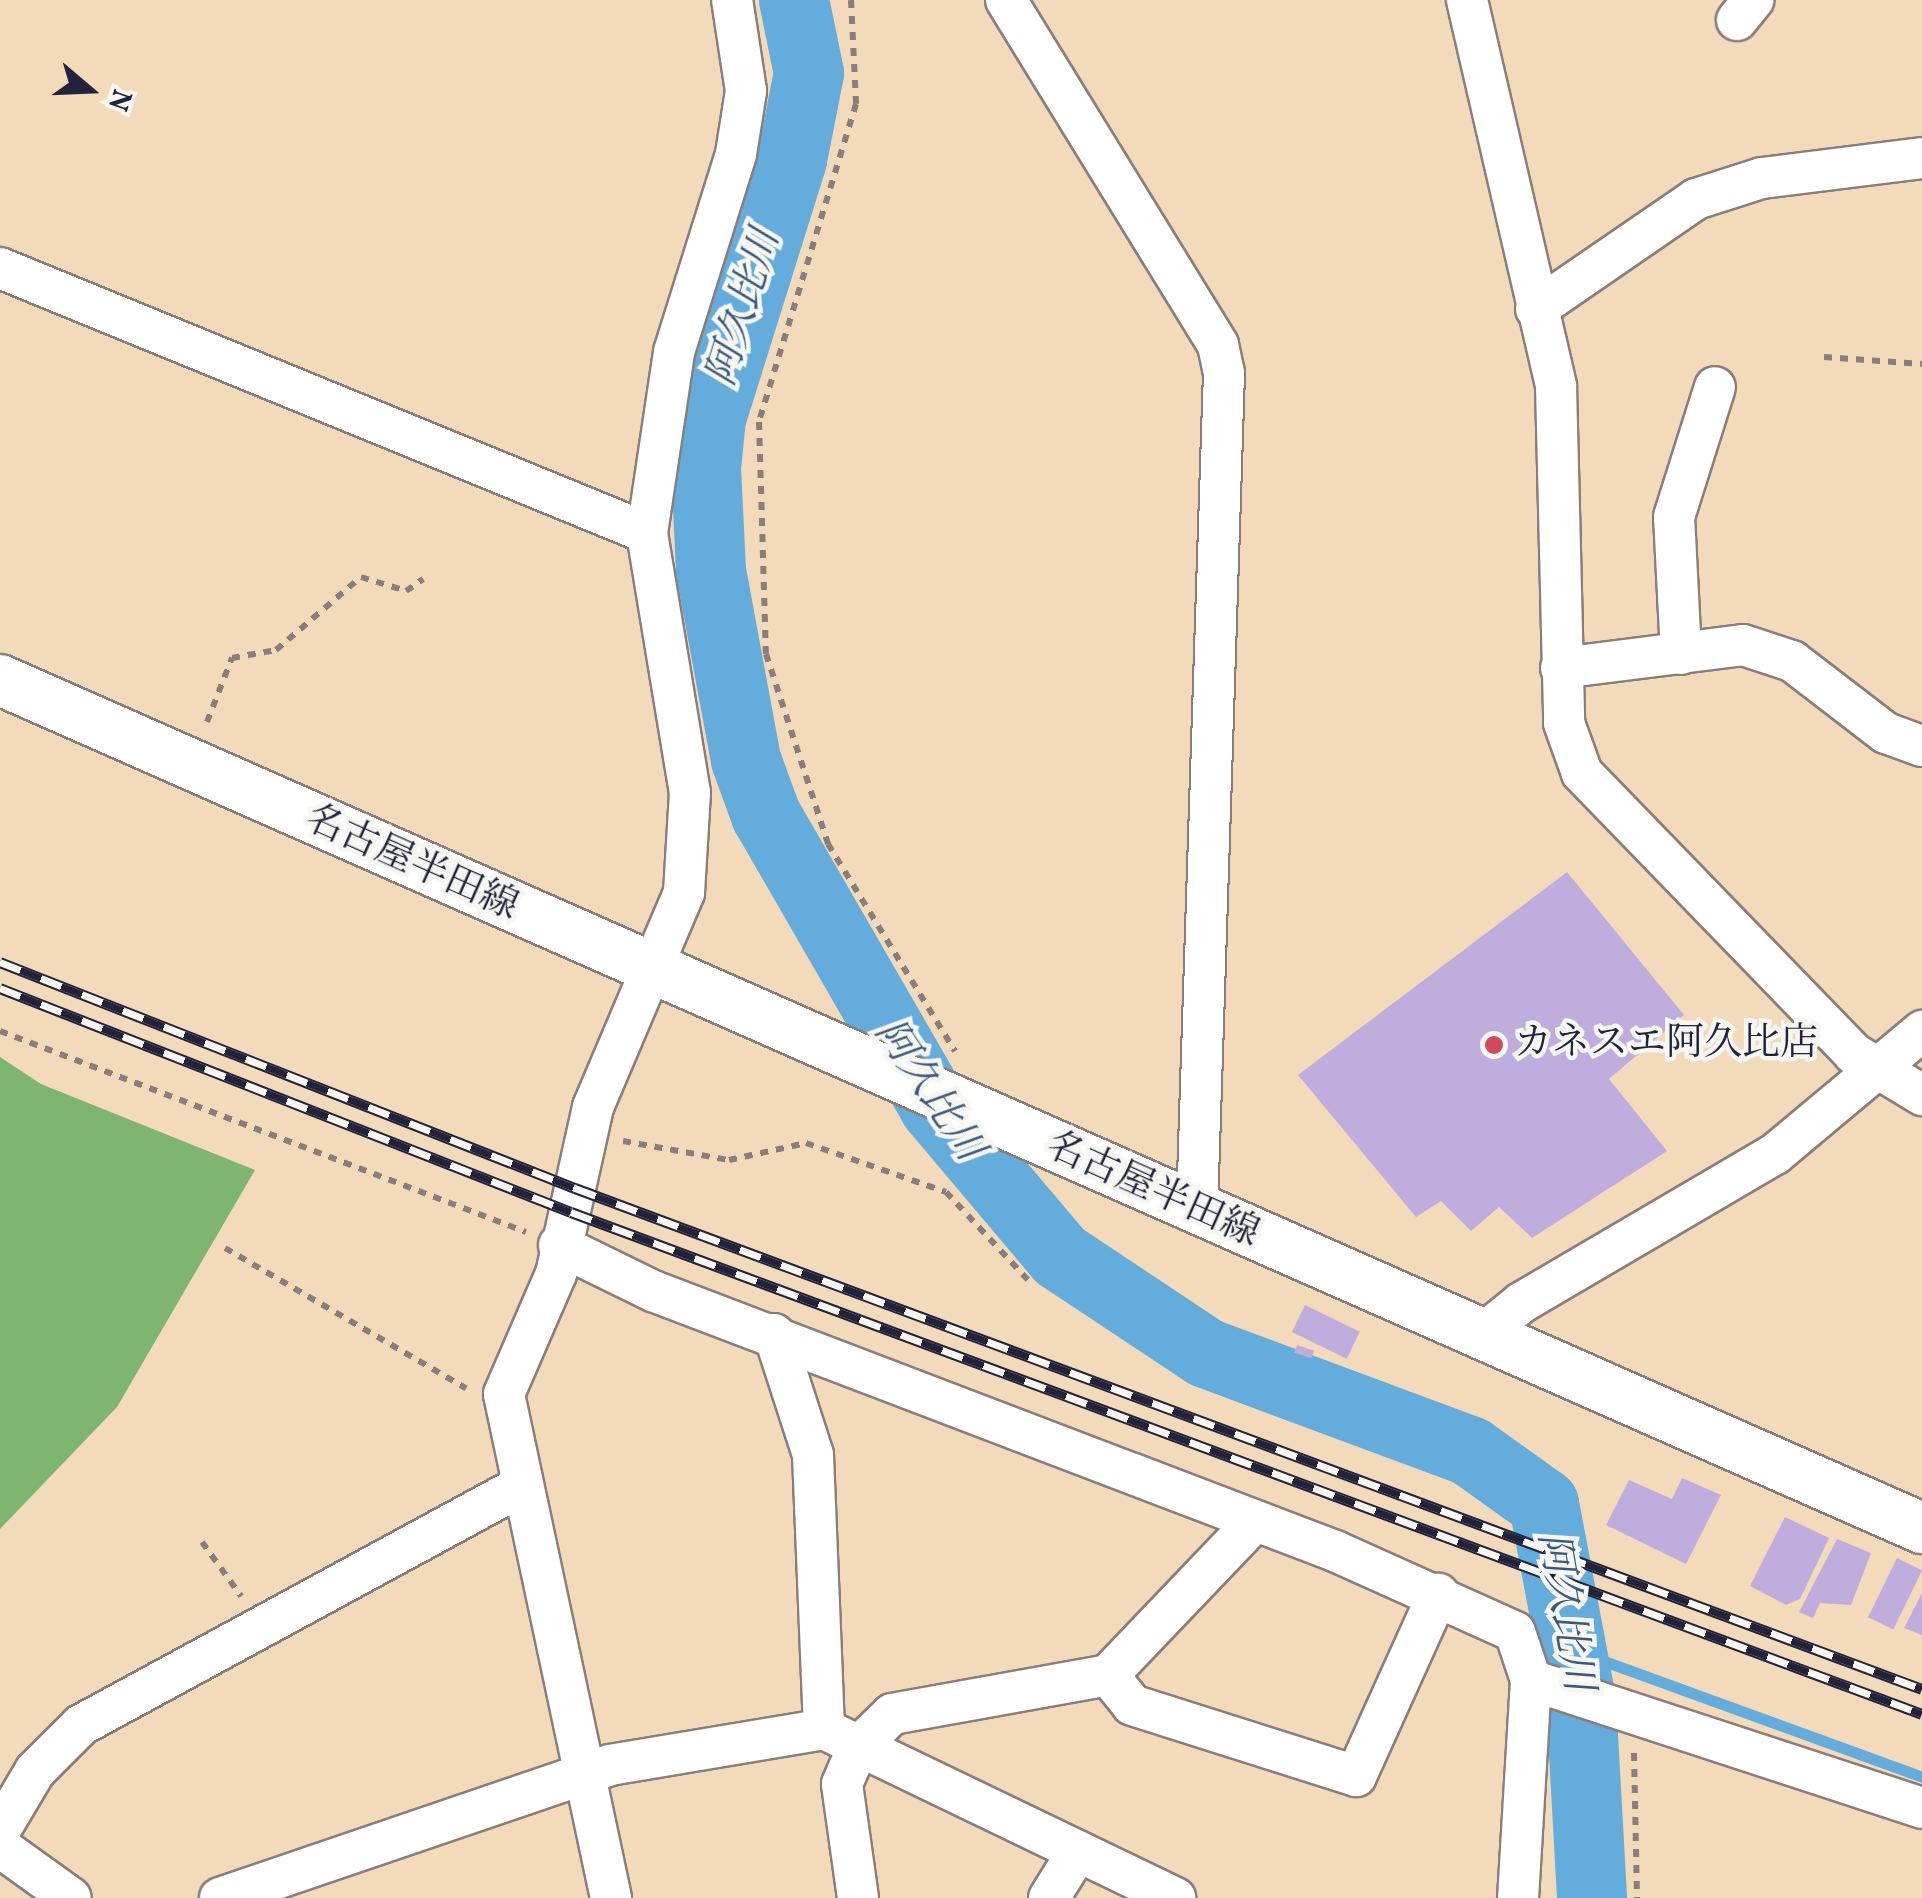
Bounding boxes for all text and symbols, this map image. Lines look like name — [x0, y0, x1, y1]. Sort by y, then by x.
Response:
north arrow — [40, 40, 140, 140]
text: N — [97, 84, 141, 116]
water label: 阿久比川 — [699, 224, 791, 392]
street label: 名古屋半田線 — [298, 797, 524, 931]
water label: 阿久比川 — [863, 1011, 993, 1171]
place label: カネスエ阿久比店 — [1514, 1022, 1818, 1068]
marker: カネスエ阿久比店 — [1483, 1034, 1505, 1056]
street label: 名古屋半田線 — [1039, 1124, 1265, 1258]
water label: 阿久比川 — [1526, 1529, 1602, 1695]

